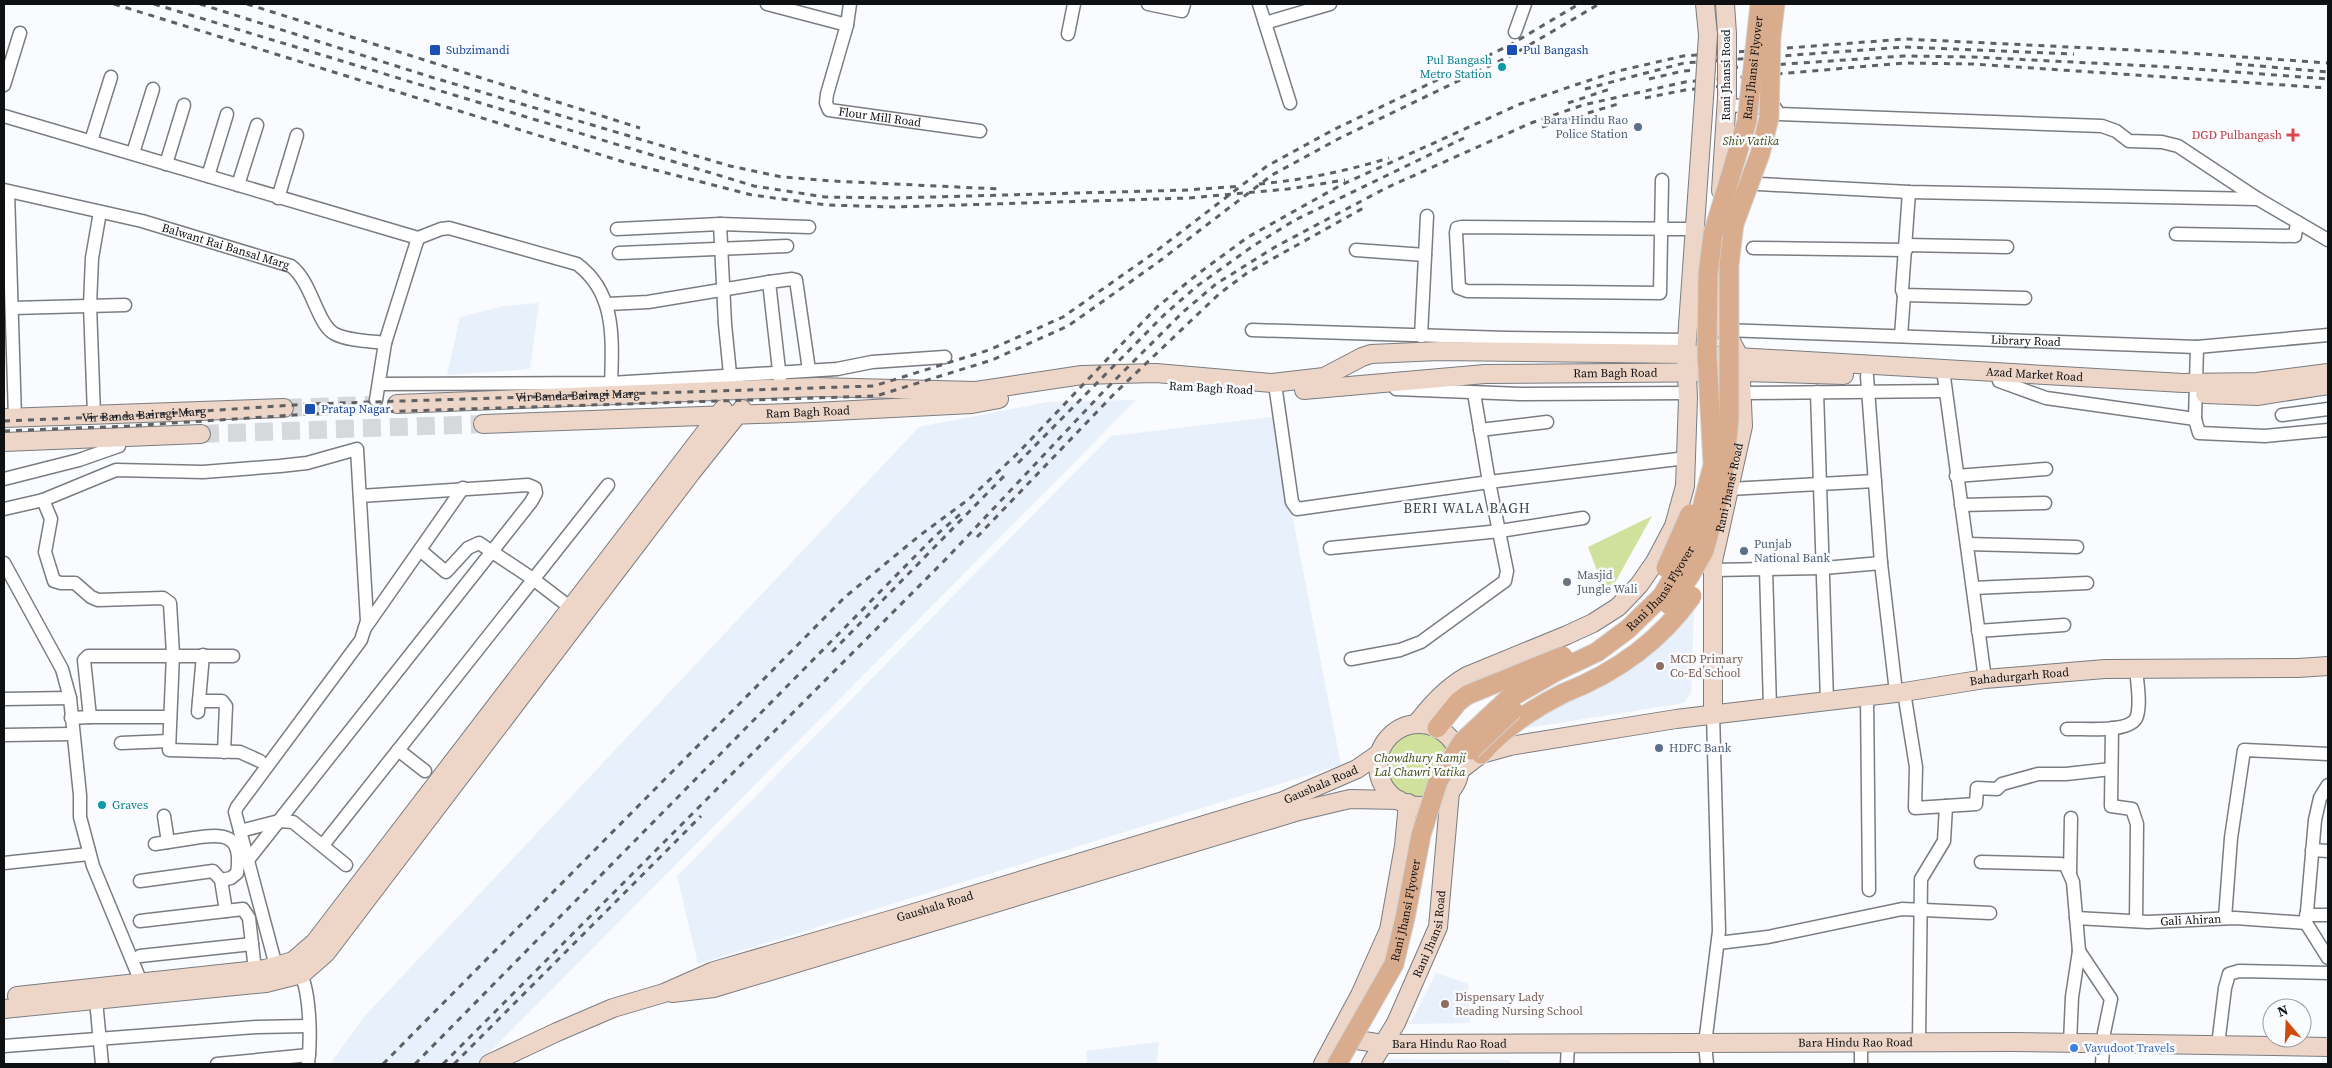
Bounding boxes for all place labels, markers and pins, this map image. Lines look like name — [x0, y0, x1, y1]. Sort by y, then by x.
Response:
place label: Subzimandi — [446, 42, 510, 58]
place label: Pul Bangash — [1523, 42, 1589, 58]
marker: Subzimandi — [428, 43, 442, 57]
marker: Pul Bangash — [1505, 43, 1519, 57]
place label: Pul Bangash Metro Station — [1420, 52, 1492, 82]
marker: Pul Bangash Metro Station — [1496, 61, 1508, 73]
place label: Bara Hindu Rao Police Station — [1543, 112, 1628, 142]
marker: Bara Hindu Rao Police Station — [1632, 121, 1644, 133]
place label: DGD Pulbangash — [2192, 127, 2282, 143]
marker: DGD Pulbangash — [2286, 128, 2300, 142]
place label: Pratap Nagar — [321, 401, 390, 417]
marker: Pratap Nagar — [303, 402, 317, 416]
place label: Punjab National Bank — [1754, 536, 1830, 566]
marker: Punjab National Bank — [1738, 545, 1750, 557]
place label: Masjid Jungle Wali — [1576, 567, 1638, 597]
marker: Masjid Jungle Wali — [1561, 576, 1573, 588]
place label: MCD Primary Co-Ed School — [1670, 651, 1744, 681]
marker: MCD Primary Co-Ed School — [1654, 660, 1666, 672]
place label: HDFC Bank — [1669, 740, 1732, 756]
marker: HDFC Bank — [1653, 742, 1665, 754]
place label: Graves — [112, 797, 148, 813]
marker: Graves — [96, 799, 108, 811]
place label: Dispensary Lady Reading Nursing School — [1455, 989, 1583, 1019]
marker: Dispensary Lady Reading Nursing School — [1439, 998, 1451, 1010]
place label: Vayudoot Travels — [2084, 1040, 2175, 1056]
marker: Vayudoot Travels — [2068, 1042, 2080, 1054]

